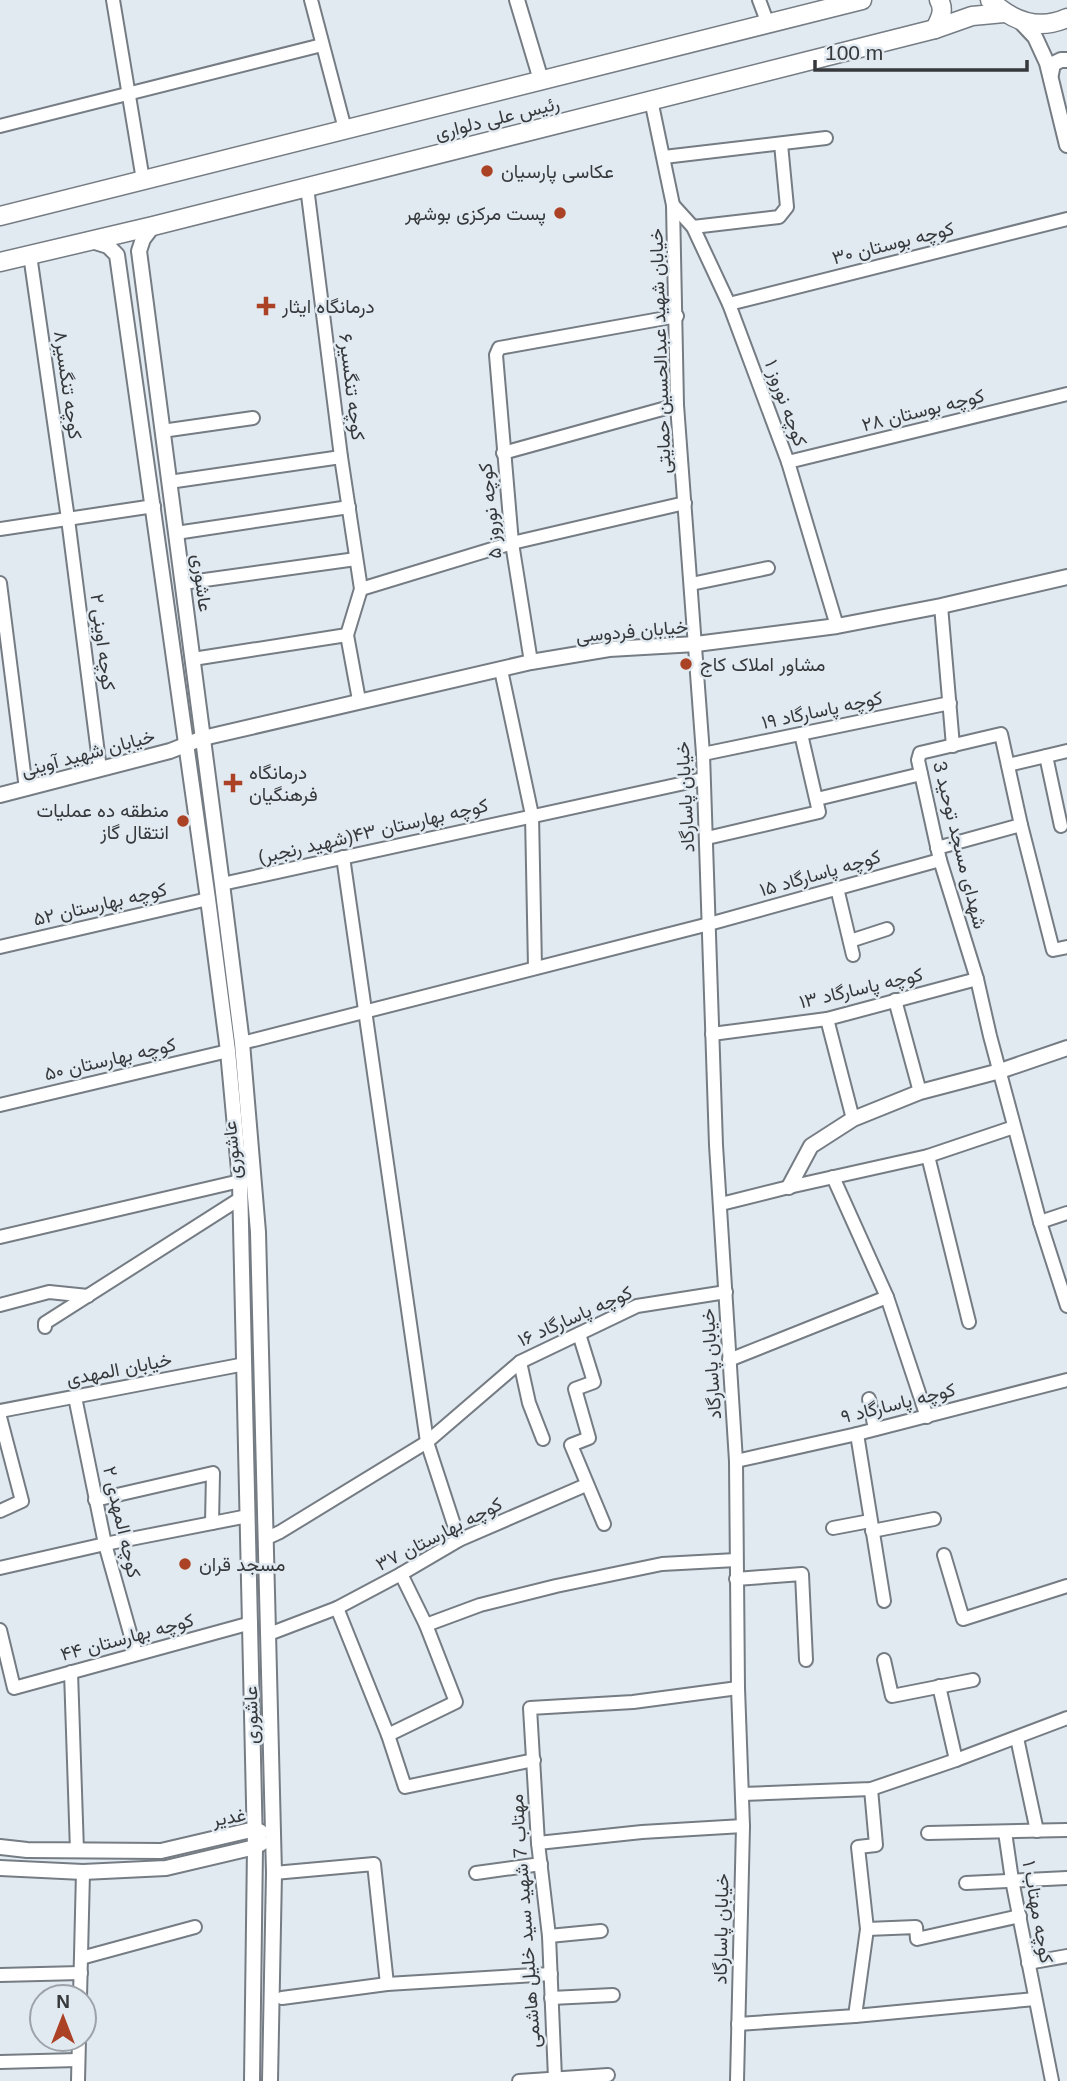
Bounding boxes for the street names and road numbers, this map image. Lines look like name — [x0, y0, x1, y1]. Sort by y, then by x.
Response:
street label: رئیس علی دلواری — [433, 92, 562, 145]
street label: کوچه بوستان ۳۰ — [830, 218, 957, 271]
street label: خیابان شهید عبدالحسین حمایتی — [645, 228, 676, 474]
street label: کوچه تنگسیر۸ — [47, 329, 86, 441]
street label: کوچه تنگسیر۶ — [332, 332, 369, 442]
street label: کوچه نوروز ۱ — [758, 357, 811, 450]
street label: کوچه بوستان ۲۸ — [860, 385, 987, 438]
street label: کوچه نوروز ۵ — [475, 462, 508, 560]
street label: عاشوری — [187, 553, 216, 613]
street label: کوچه اوینی ۲ — [84, 592, 119, 692]
street label: خیابان فردوسی — [575, 616, 689, 647]
street label: کوچه پاسارگاد ۱۹ — [760, 687, 885, 736]
street label: خیابان شهید آوینی — [19, 725, 157, 782]
street label: خیابان پاسارگاد — [672, 741, 701, 853]
street label: شهدای مسجد توحید 3 — [928, 759, 991, 931]
street label: کوچه بهارستان ۴۳(شهید رنجبر) — [256, 794, 491, 871]
street label: کوچه پاسارگاد ۱۵ — [757, 846, 884, 903]
street label: کوچه بهارستان ۵۲ — [31, 878, 169, 932]
street label: کوچه پاسارگاد ۱۳ — [797, 964, 925, 1015]
street label: کوچه بهارستان ۵۰ — [42, 1034, 179, 1087]
street label: عاشوری — [219, 1120, 246, 1180]
street label: کوچه پاسارگاد ۱۶ — [515, 1281, 637, 1353]
street label: خیابان پاسارگاد — [697, 1307, 728, 1420]
street label: خیابان المهدی — [64, 1348, 174, 1391]
street label: کوچه پاسارگاد ۹ — [839, 1379, 958, 1430]
street label: کوچه المهدی ۲ — [96, 1464, 145, 1580]
street label: کوچه بهارستان ۳۷ — [372, 1493, 507, 1578]
street label: کوچه بهارستان ۴۴ — [58, 1609, 197, 1668]
street label: عاشوری — [240, 1686, 263, 1744]
street label: مهتاب 7 شهید سید خلیل هاشمی — [506, 1793, 545, 2049]
street label: غدیر — [209, 1804, 248, 1831]
street label: کوچه مهتاب ۱ — [1016, 1859, 1057, 1966]
street label: خیابان پاسارگاد — [710, 1873, 735, 1985]

